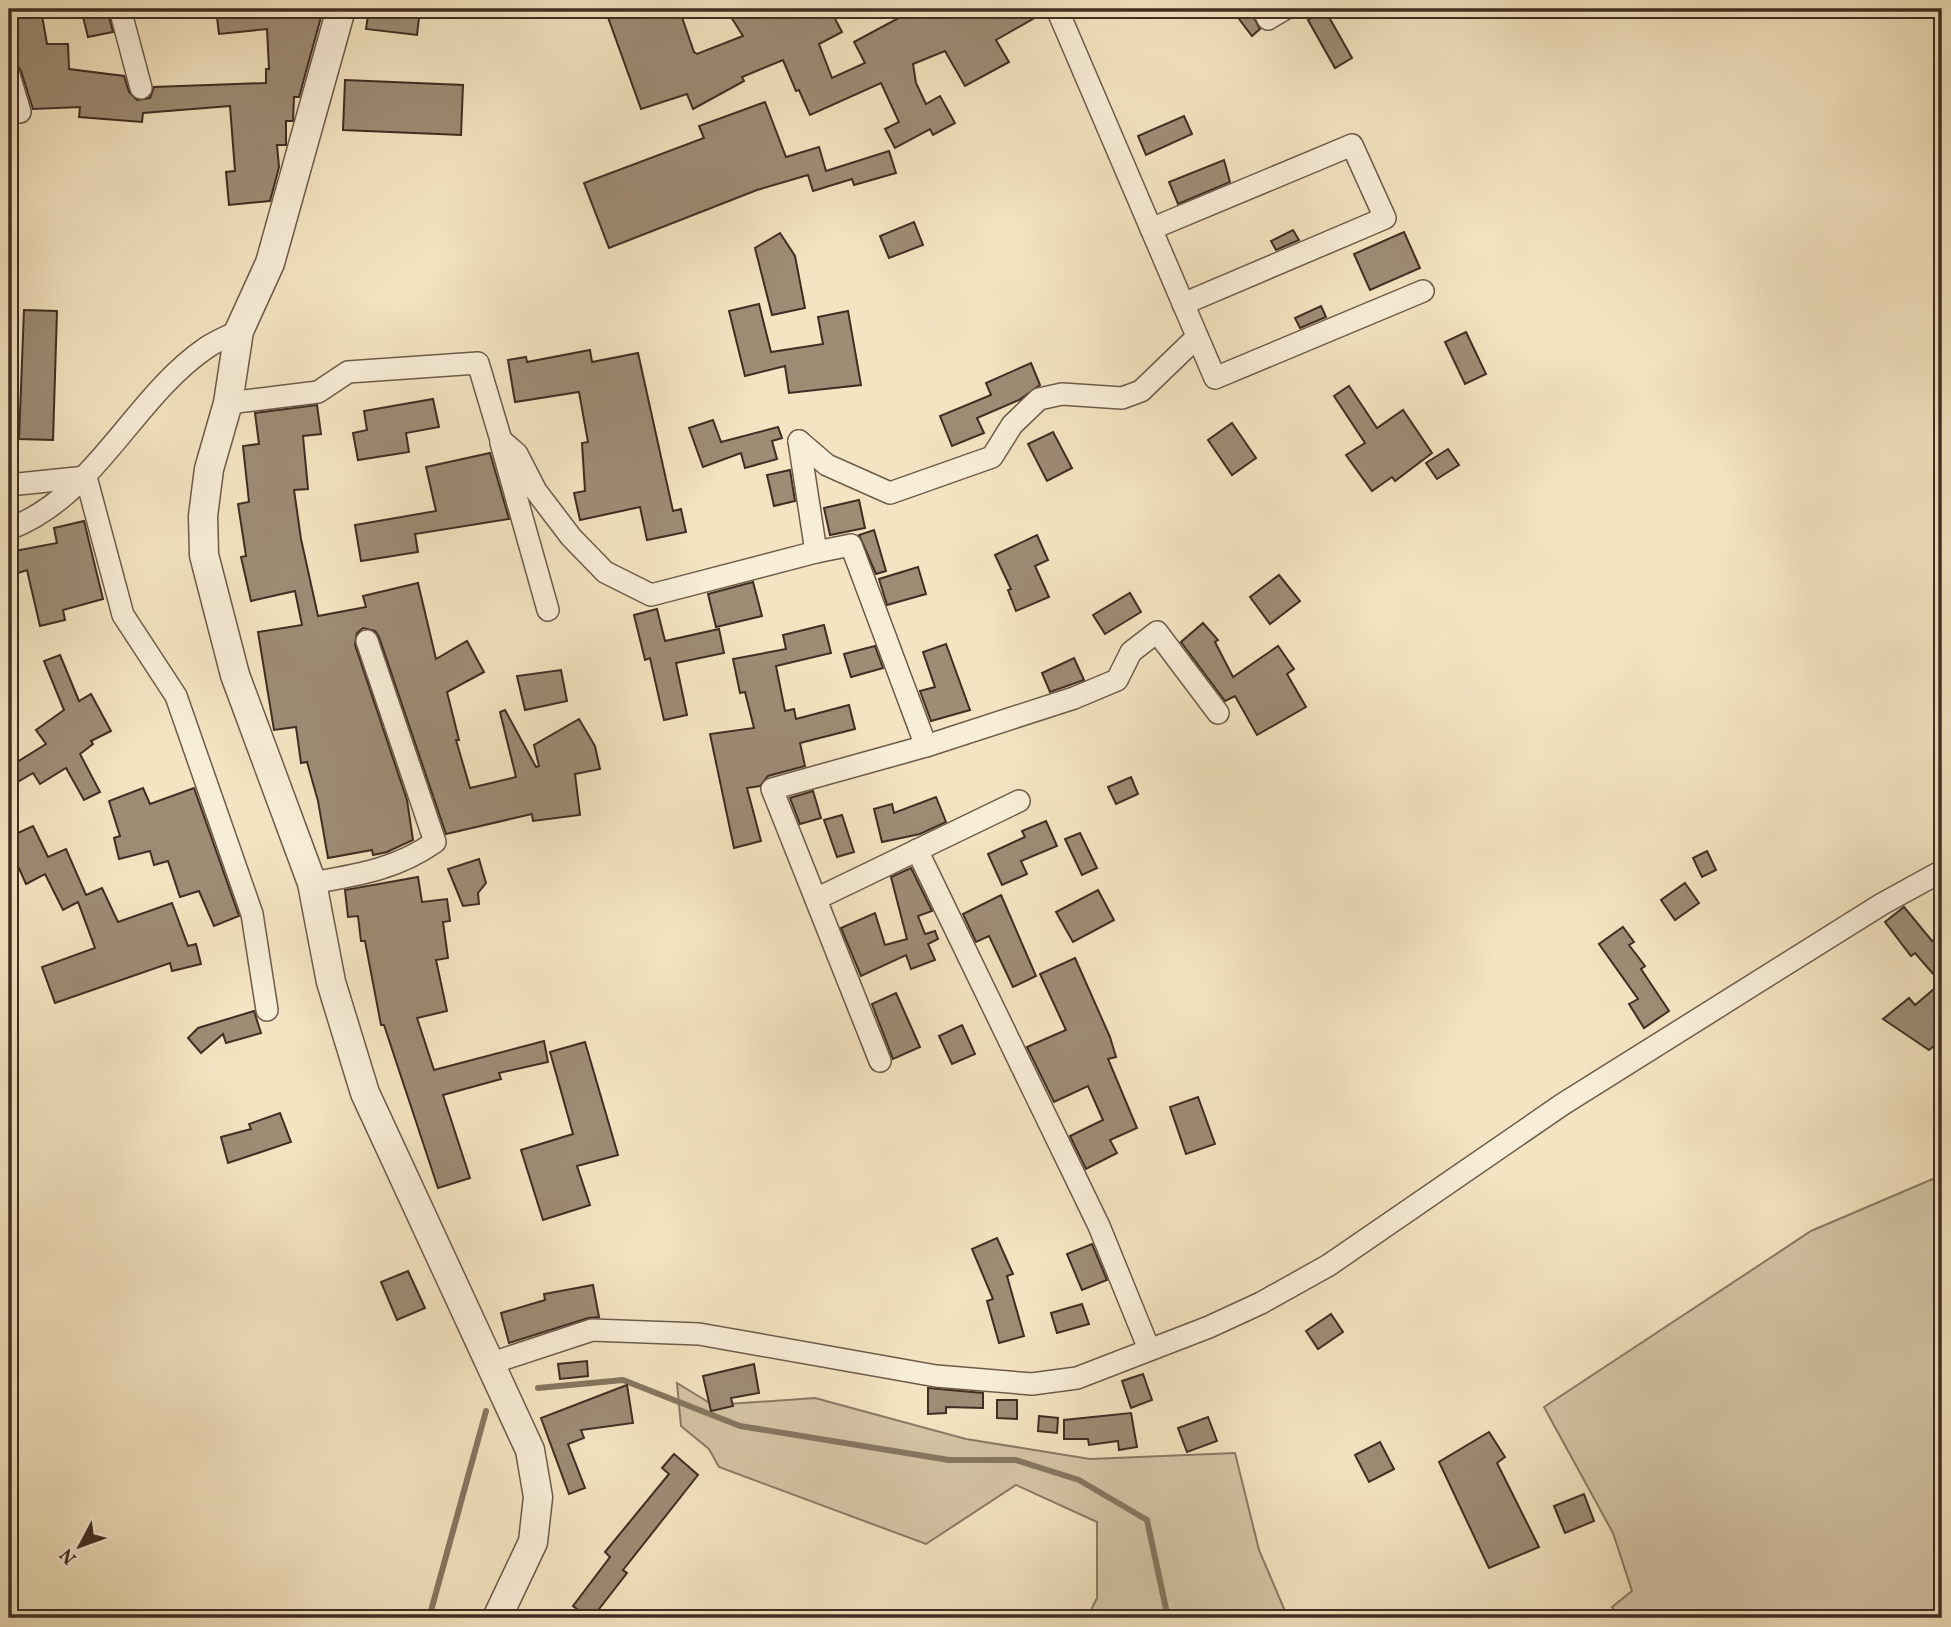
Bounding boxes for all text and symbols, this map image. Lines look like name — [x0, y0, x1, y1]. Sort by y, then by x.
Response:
north arrow — [46, 1512, 116, 1582]
text: N — [54, 1542, 83, 1570]

